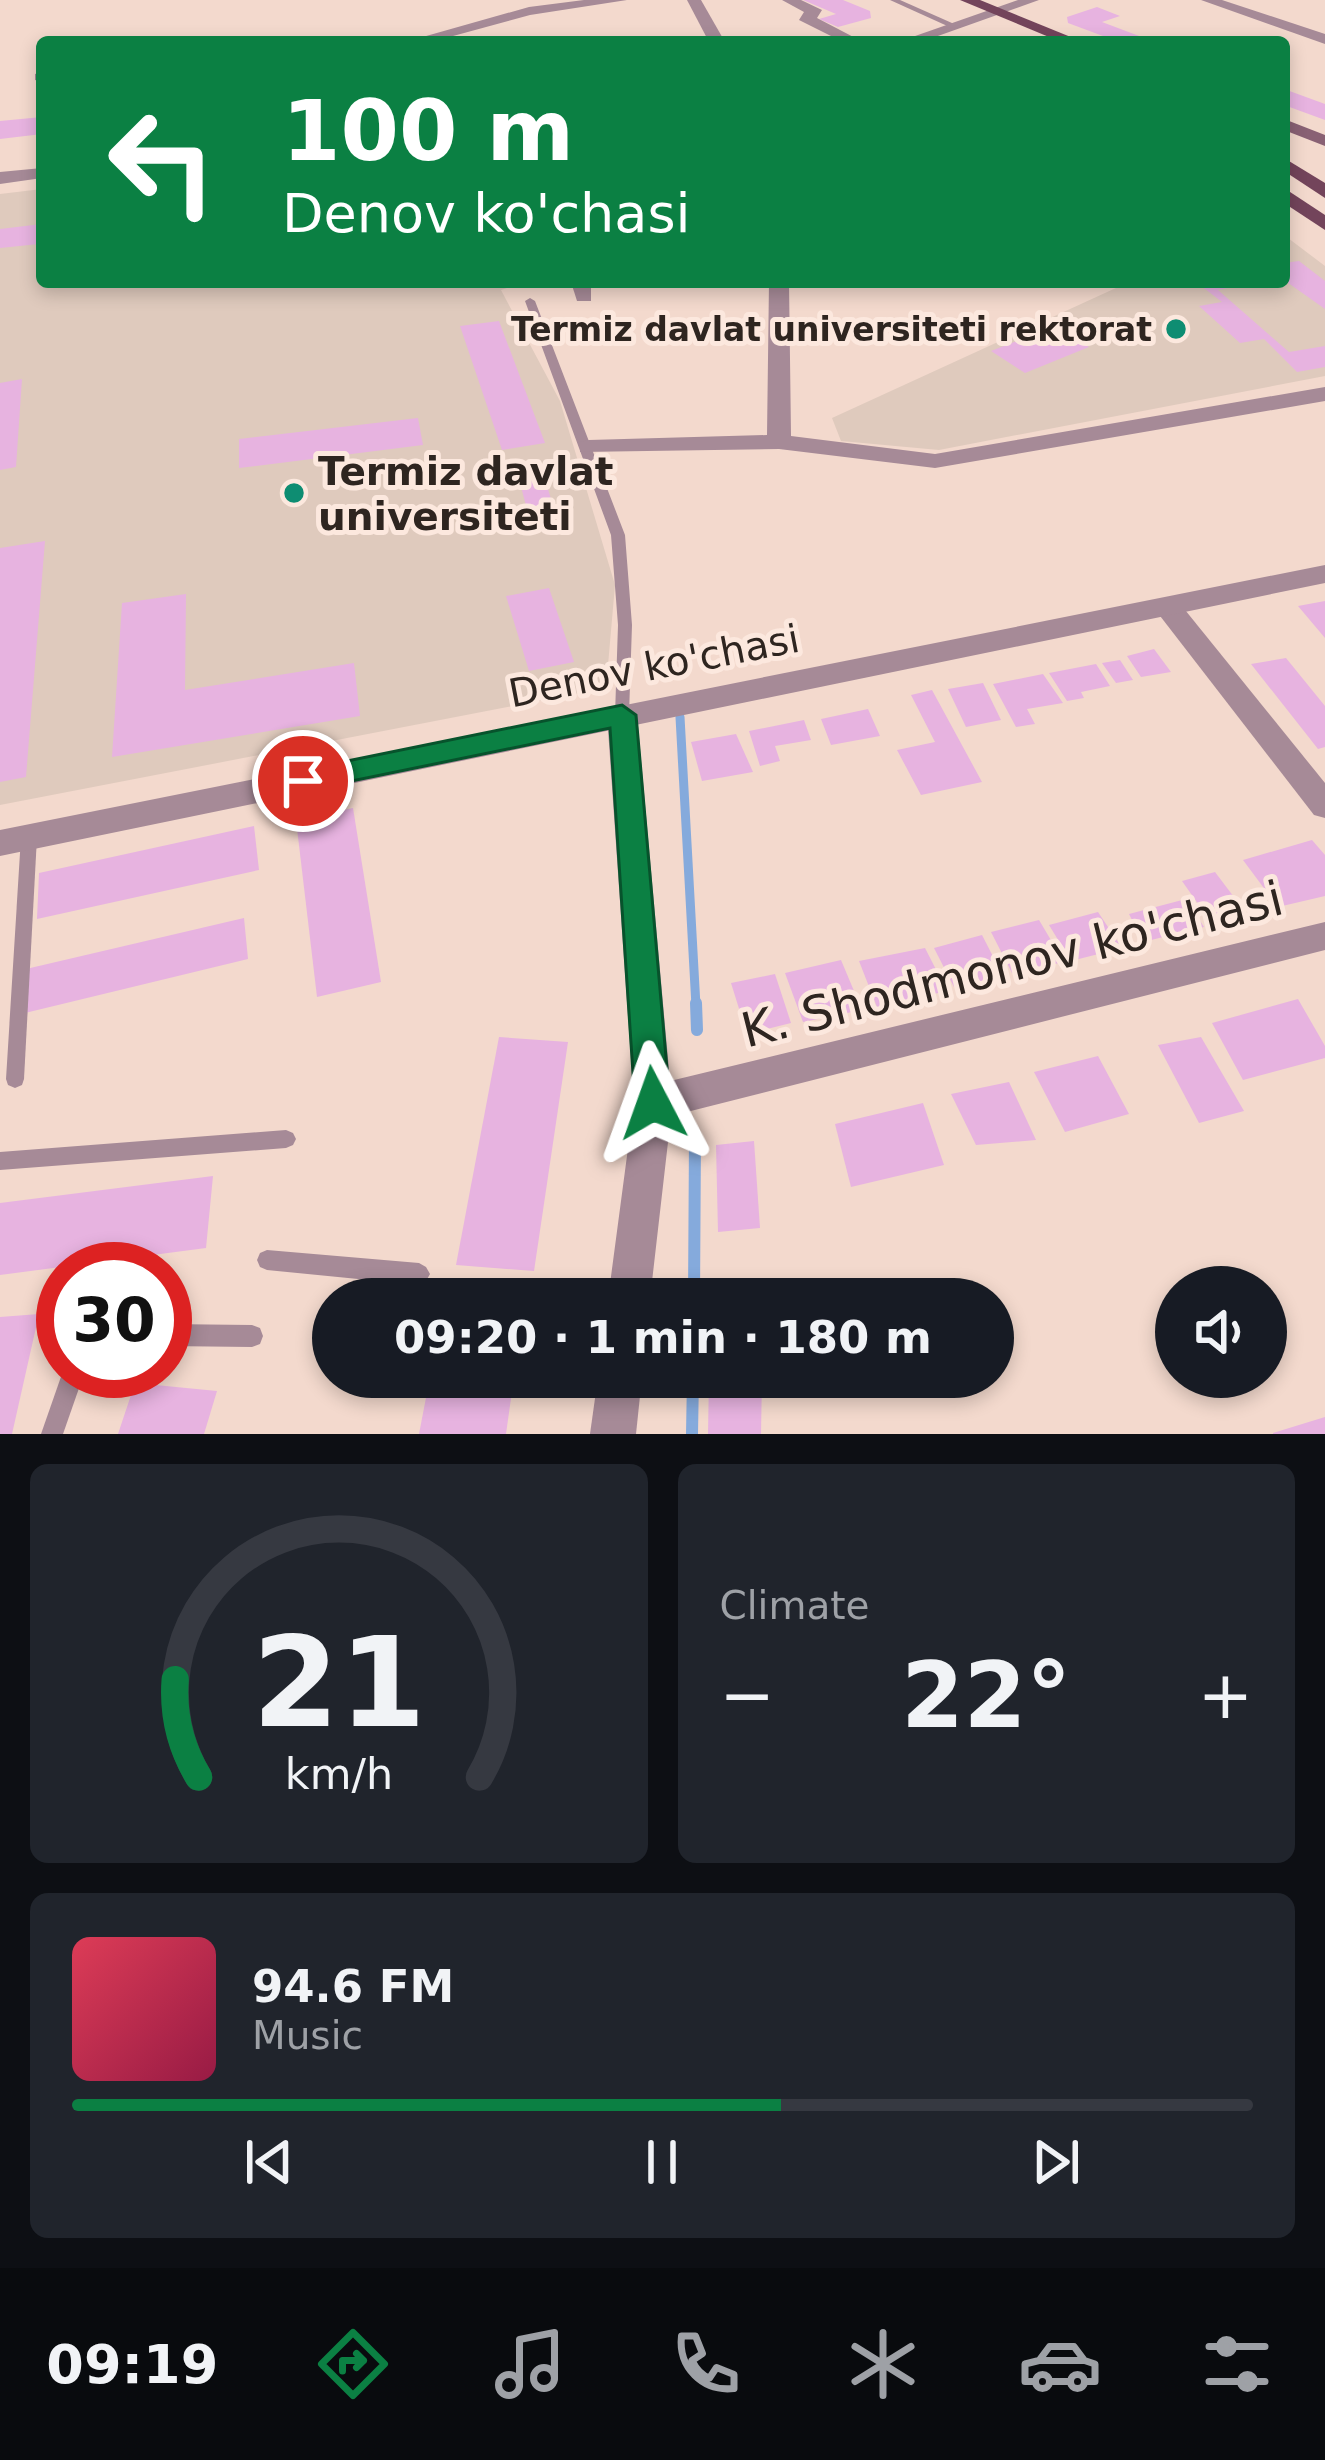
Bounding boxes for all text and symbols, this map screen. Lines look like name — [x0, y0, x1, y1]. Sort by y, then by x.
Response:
text: 100 m — [282, 82, 574, 180]
icon: left — [84, 84, 240, 240]
text: Denov ko'chasi — [282, 182, 691, 245]
place label: Termiz davlat universiteti rektorat — [511, 310, 1152, 349]
marker: Termiz davlat universiteti rektorat — [1163, 316, 1189, 342]
place label: Termiz davlat universiteti — [318, 449, 613, 539]
marker: Termiz davlat universiteti — [281, 480, 307, 506]
street label: Denov ko'chasi — [505, 616, 803, 716]
pin — [252, 730, 354, 832]
icon: arrive — [270, 748, 336, 814]
street label: K. Shodmonov ko'chasi — [736, 870, 1288, 1058]
position arrow — [590, 1040, 716, 1166]
speed limit sign: 30 — [36, 1242, 192, 1398]
map controls — [1155, 1266, 1287, 1398]
button: sound — [1155, 1266, 1287, 1398]
text: 09:20 · 1 min · 180 m — [394, 1311, 932, 1364]
text: Climate — [720, 1583, 870, 1628]
text: 21 — [252, 1610, 426, 1755]
text: 22° — [901, 1643, 1071, 1748]
text: − — [720, 1657, 775, 1734]
text: + — [1198, 1657, 1253, 1734]
text: km/h — [285, 1748, 393, 1798]
text: 94.6 FM — [252, 1960, 454, 2013]
text: Music — [252, 2013, 363, 2058]
icon: previous — [236, 2129, 302, 2195]
icon: pause — [629, 2129, 695, 2195]
icon: next — [1023, 2129, 1089, 2195]
icon: directions — [311, 2322, 395, 2406]
icon: music — [488, 2322, 572, 2406]
icon: phone — [664, 2322, 748, 2406]
icon: climate — [841, 2322, 925, 2406]
icon: car — [1018, 2322, 1102, 2406]
icon: filters — [1195, 2322, 1279, 2406]
text: 09:19 — [46, 2333, 218, 2396]

